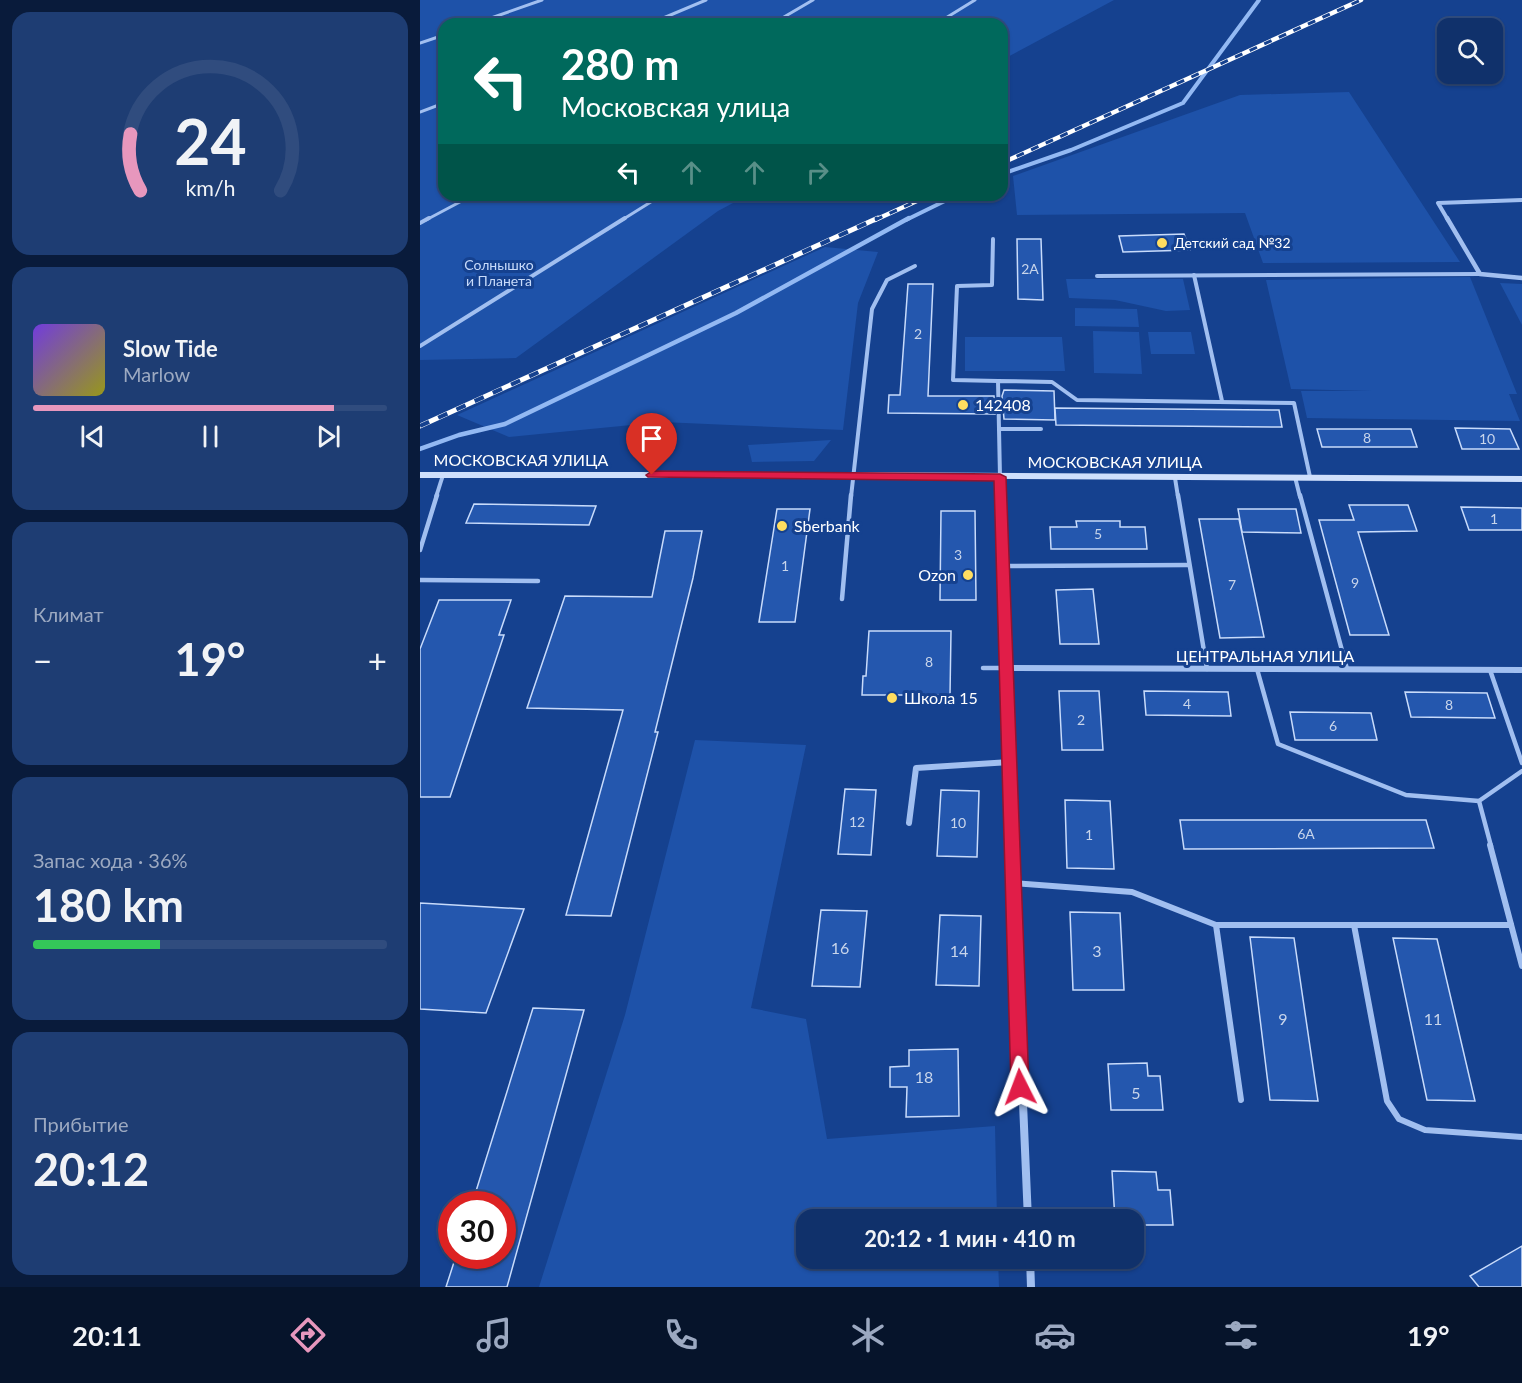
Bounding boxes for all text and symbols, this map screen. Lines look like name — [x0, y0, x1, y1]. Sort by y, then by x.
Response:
map controls — [1437, 18, 1503, 84]
button: search — [1437, 18, 1503, 84]
text: 280 m — [561, 39, 679, 89]
icon: left — [462, 42, 540, 120]
text: Московская улица — [561, 90, 790, 123]
text: 24 — [174, 103, 246, 178]
icon: left — [612, 156, 645, 189]
icon: ahead — [675, 156, 708, 189]
icon: ahead — [738, 156, 771, 189]
icon: right — [801, 156, 834, 189]
text: km/h — [185, 175, 235, 201]
place label: Детский сад №32 — [1174, 234, 1291, 251]
marker: Детский сад №32 — [1155, 236, 1169, 250]
park label: Солнышко и Планета — [464, 256, 534, 289]
house number: 2А — [1021, 260, 1039, 277]
house number: 2 — [914, 325, 922, 342]
text: Slow Tide — [123, 335, 218, 362]
text: Marlow — [123, 362, 190, 386]
place label: 142408 — [975, 395, 1031, 414]
marker: 142408 — [956, 398, 970, 412]
pin — [626, 413, 677, 475]
icon: previous — [76, 420, 109, 453]
icon: pause — [194, 420, 227, 453]
icon: next — [312, 420, 345, 453]
icon: arrive — [635, 422, 668, 455]
house number: 8 — [1363, 429, 1371, 446]
house number: 10 — [1479, 430, 1495, 447]
street label: МОСКОВСКАЯ УЛИЦА — [434, 450, 609, 469]
street label: МОСКОВСКАЯ УЛИЦА — [1028, 452, 1203, 471]
house number: 1 — [1490, 510, 1498, 527]
place label: Sberbank — [794, 516, 861, 535]
marker: Sberbank — [775, 519, 789, 533]
house number: 5 — [1094, 525, 1102, 542]
house number: 3 — [954, 546, 962, 563]
house number: 1 — [781, 557, 789, 574]
place label: Ozon — [918, 565, 956, 584]
marker: Ozon — [961, 568, 975, 582]
house number: 9 — [1351, 574, 1359, 591]
house number: 7 — [1228, 576, 1236, 593]
text: Климат — [33, 602, 104, 626]
text: 19° — [175, 632, 245, 686]
text: − — [33, 640, 52, 680]
text: + — [368, 640, 387, 680]
street label: ЦЕНТРАЛЬНАЯ УЛИЦА — [1176, 646, 1354, 665]
house number: 8 — [925, 653, 933, 670]
place label: Школа 15 — [904, 688, 978, 707]
marker: Школа 15 — [885, 691, 899, 705]
house number: 4 — [1183, 695, 1191, 712]
house number: 8 — [1445, 696, 1453, 713]
house number: 2 — [1077, 711, 1085, 728]
house number: 6 — [1329, 717, 1337, 734]
house number: 12 — [849, 813, 865, 830]
house number: 10 — [950, 814, 966, 831]
house number: 6А — [1297, 825, 1315, 842]
house number: 1 — [1085, 826, 1093, 843]
text: Запас хода · 36% — [33, 848, 188, 872]
text: 180 km — [33, 878, 184, 932]
house number: 16 — [831, 938, 849, 957]
house number: 14 — [950, 941, 968, 960]
house number: 3 — [1092, 941, 1102, 960]
house number: 9 — [1278, 1009, 1288, 1028]
house number: 11 — [1424, 1009, 1442, 1028]
position arrow — [988, 1055, 1052, 1119]
house number: 18 — [915, 1067, 933, 1086]
house number: 5 — [1131, 1083, 1141, 1102]
text: Прибытие — [33, 1112, 129, 1136]
text: 20:12 — [33, 1142, 149, 1196]
speed limit sign: 30 — [438, 1191, 516, 1269]
text: 20:12 · 1 мин · 410 m — [864, 1225, 1076, 1252]
icon: directions — [287, 1314, 329, 1356]
icon: music — [473, 1314, 515, 1356]
icon: phone — [660, 1314, 702, 1356]
icon: climate — [847, 1314, 889, 1356]
icon: car — [1034, 1314, 1076, 1356]
icon: filters — [1220, 1314, 1262, 1356]
text: 20:11 — [72, 1319, 142, 1352]
text: 19° — [1407, 1319, 1450, 1352]

